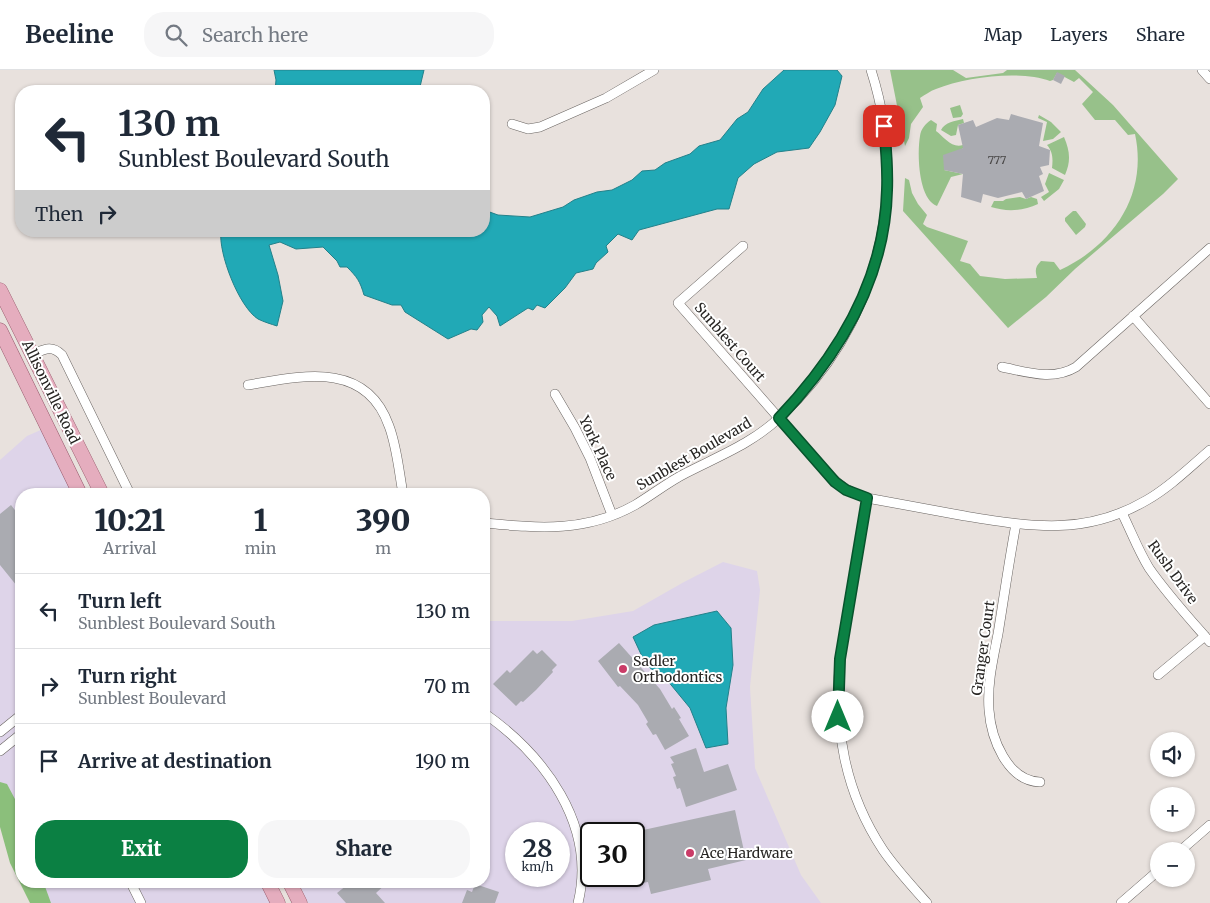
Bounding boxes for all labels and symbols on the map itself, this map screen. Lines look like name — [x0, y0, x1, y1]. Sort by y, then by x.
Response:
pin — [863, 105, 905, 147]
house number: 777 — [988, 153, 1006, 167]
street label: Sunblest Court — [691, 299, 770, 386]
street label: Allisonville Road — [18, 336, 84, 447]
street label: York Place — [575, 412, 621, 483]
street label: Sunblest Boulevard — [633, 414, 755, 494]
street label: Rush Drive — [1144, 537, 1202, 607]
street label: Granger Court — [967, 599, 999, 697]
place label: Sadler Orthodontics — [633, 652, 722, 686]
marker: Sadler Orthodontics — [617, 663, 629, 675]
position arrow — [811, 690, 863, 742]
speed limit sign: 30 — [580, 822, 645, 887]
place label: Ace Hardware — [699, 844, 793, 862]
marker: Ace Hardware — [684, 847, 696, 859]

